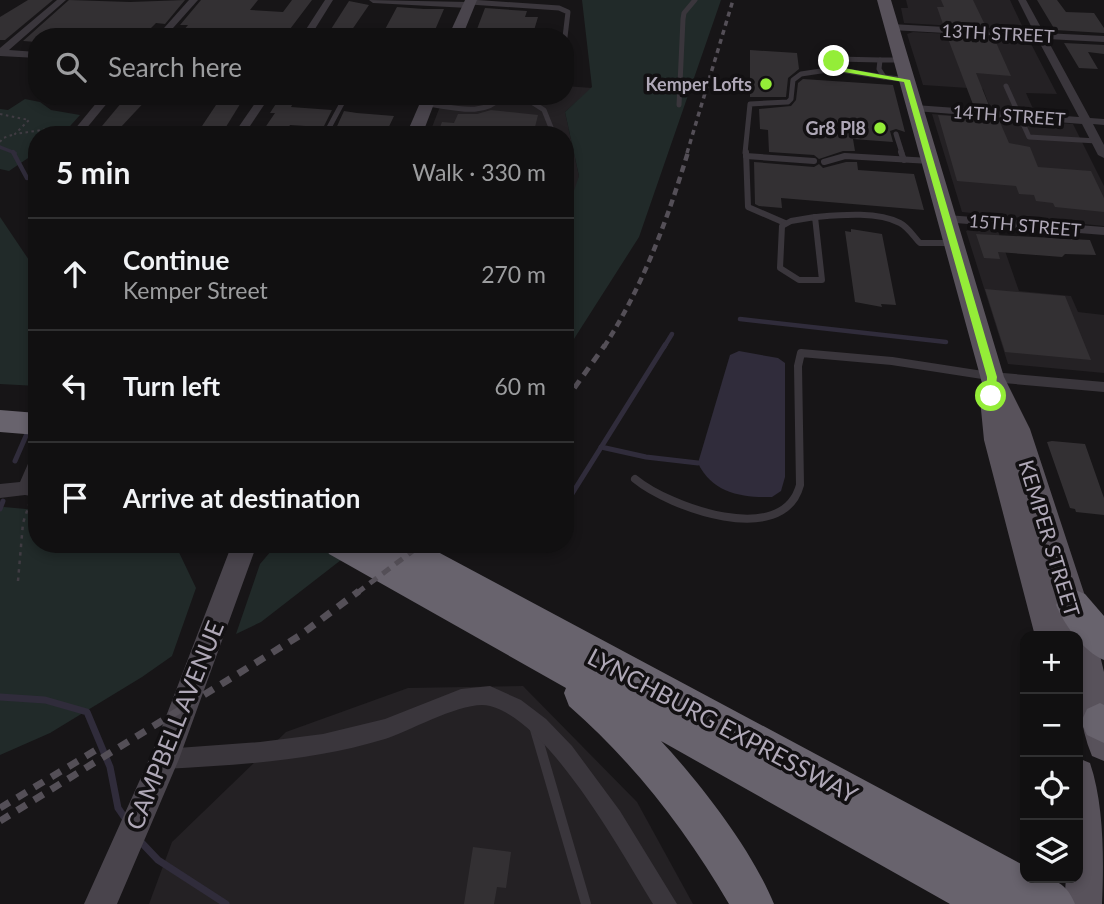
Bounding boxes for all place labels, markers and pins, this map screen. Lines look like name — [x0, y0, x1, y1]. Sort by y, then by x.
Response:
place label: Kemper Lofts — [645, 73, 752, 95]
marker: Kemper Lofts — [758, 76, 774, 92]
place label: Gr8 Pl8 — [806, 117, 866, 139]
marker: Gr8 Pl8 — [872, 120, 888, 136]

